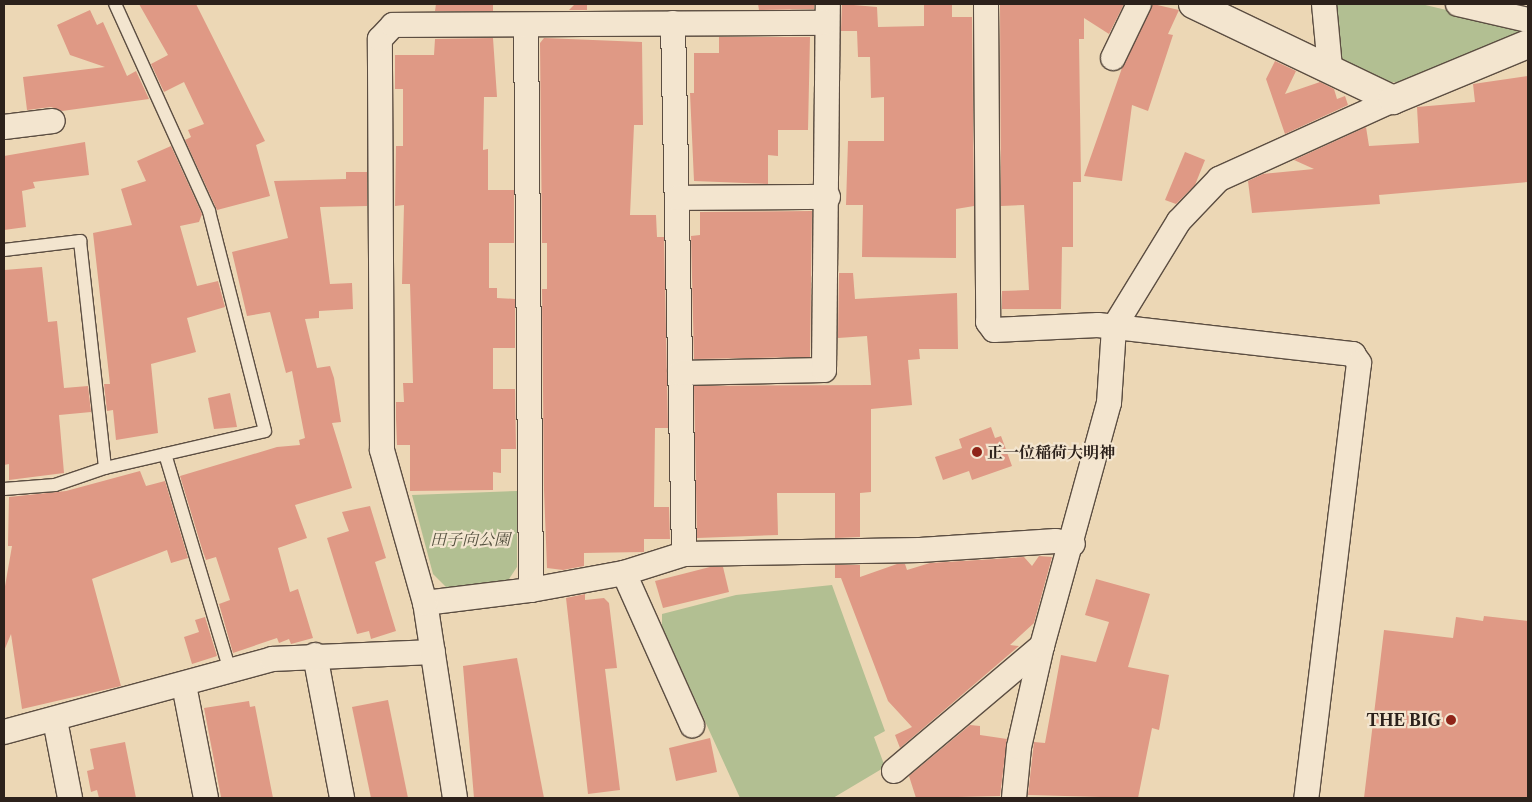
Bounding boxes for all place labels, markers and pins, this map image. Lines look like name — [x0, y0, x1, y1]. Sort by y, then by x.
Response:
place label: 正一位稲荷大明神 — [987, 442, 1115, 462]
marker: 正一位稲荷大明神 — [971, 446, 983, 458]
place label: THE BIG — [1367, 710, 1441, 730]
marker: THE BIG — [1445, 714, 1457, 726]

